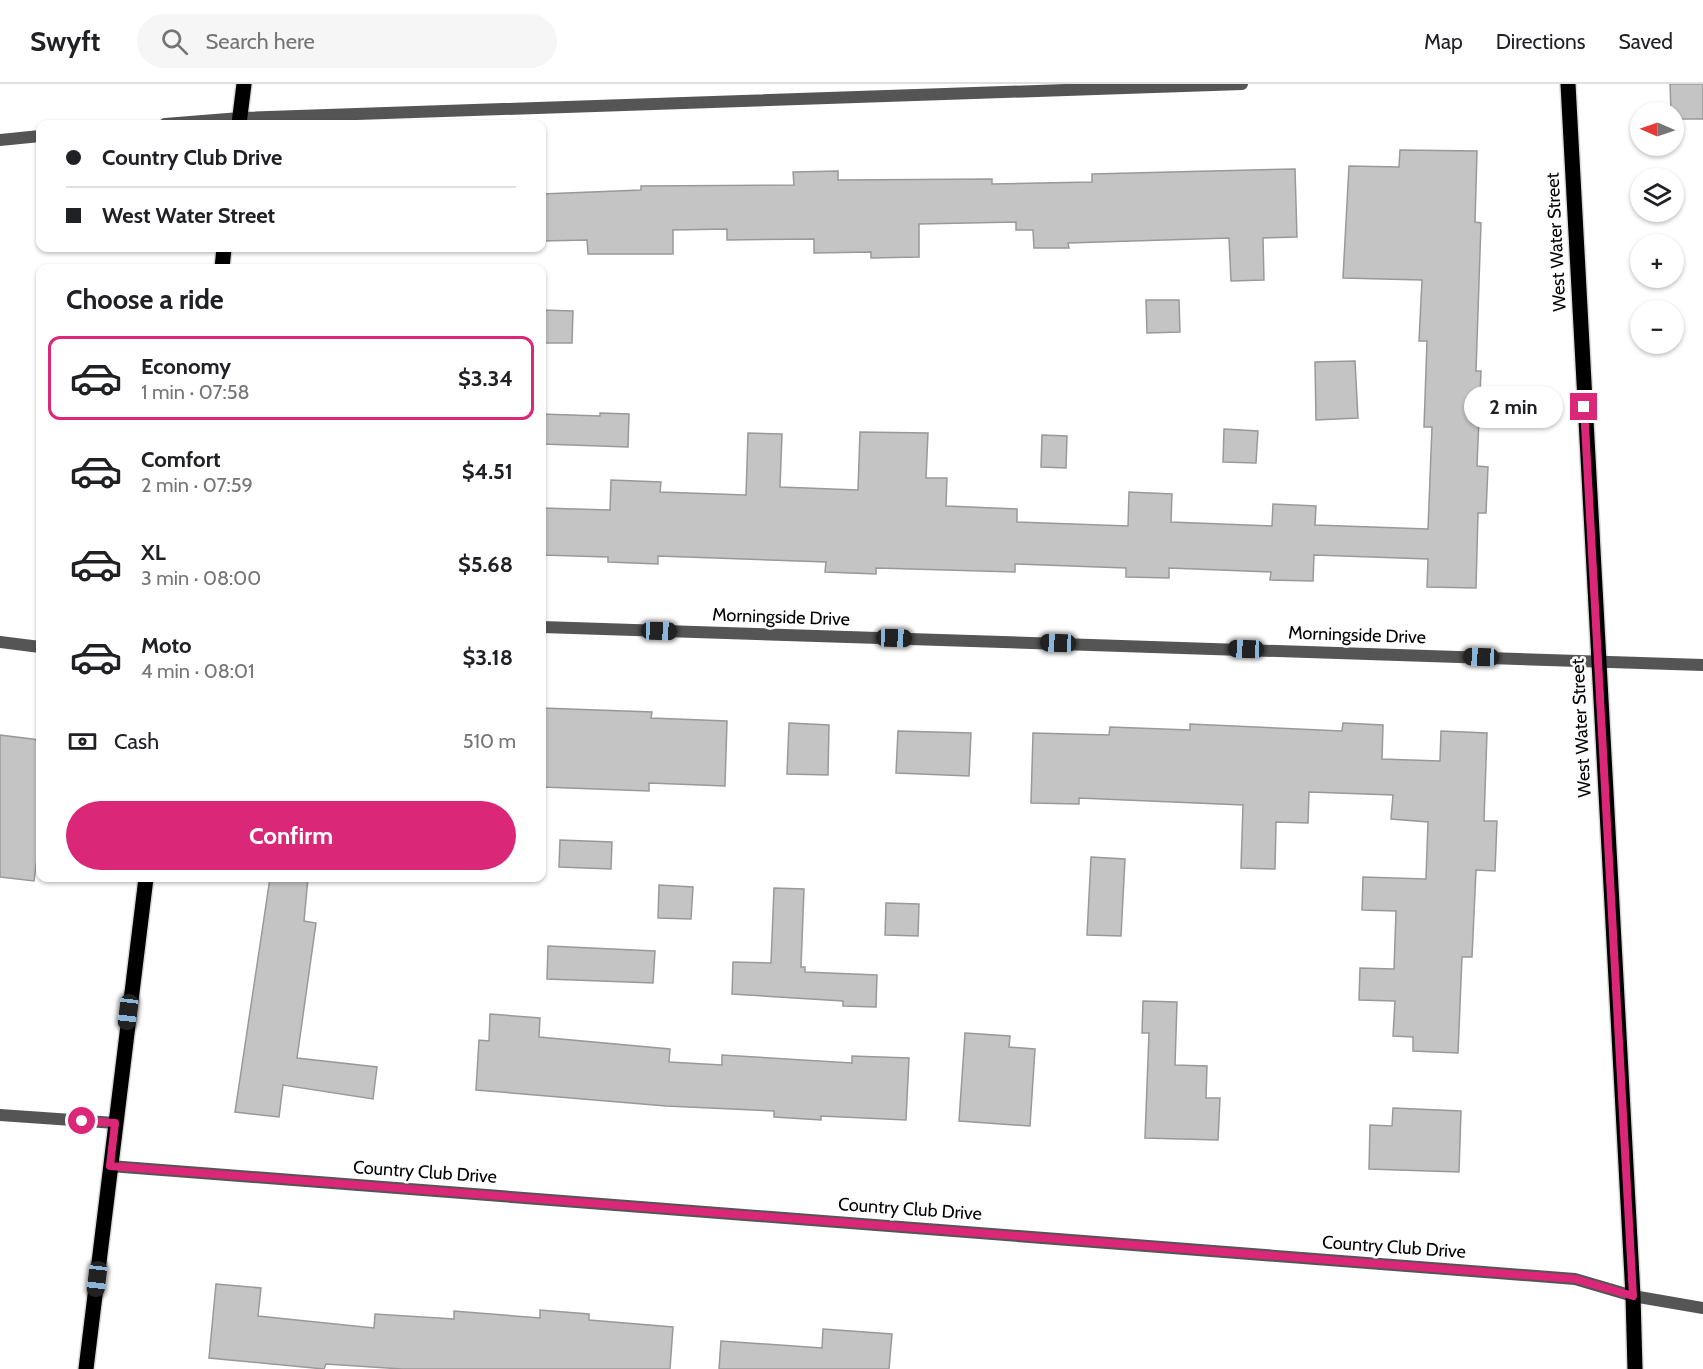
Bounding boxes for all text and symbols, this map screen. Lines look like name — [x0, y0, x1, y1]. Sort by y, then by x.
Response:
search box — [137, 14, 557, 68]
text: Swyft — [30, 24, 101, 58]
icon: search — [158, 25, 191, 58]
text: Search here — [206, 28, 315, 55]
text: Map — [1424, 29, 1463, 54]
text: Directions — [1496, 29, 1585, 54]
text: Saved — [1618, 29, 1673, 54]
north arrow — [1630, 102, 1684, 156]
map controls — [1630, 102, 1684, 354]
text: Country Club Drive — [102, 144, 282, 171]
button: layers — [1630, 168, 1684, 222]
street label: West Water Street — [1541, 172, 1571, 312]
text: West Water Street — [102, 202, 275, 229]
button: + — [1630, 234, 1684, 288]
text: Choose a ride — [66, 283, 224, 316]
button: − — [1630, 300, 1684, 354]
icon: car — [69, 351, 123, 405]
text: Economy — [141, 353, 231, 380]
text: $3.34 — [458, 365, 513, 392]
text: 1 min · 07:58 — [141, 380, 250, 404]
callout: 2 min — [1464, 386, 1563, 428]
route end — [1570, 393, 1597, 420]
text: 2 min — [1489, 395, 1538, 419]
icon: car — [69, 444, 123, 498]
text: Comfort — [141, 446, 220, 473]
text: $4.51 — [462, 458, 513, 485]
text: 2 min · 07:59 — [141, 473, 253, 497]
icon: car — [69, 537, 123, 591]
text: XL — [141, 539, 166, 566]
text: $5.68 — [458, 551, 513, 578]
text: 3 min · 08:00 — [141, 566, 261, 590]
street label: Morningside Drive — [712, 604, 850, 630]
car — [641, 621, 677, 641]
street label: Morningside Drive — [1288, 622, 1426, 648]
car — [876, 628, 912, 648]
icon: car — [69, 630, 123, 684]
text: Moto — [141, 632, 192, 659]
car — [1040, 633, 1076, 653]
car — [1228, 639, 1264, 659]
text: $3.18 — [462, 644, 513, 671]
car — [1463, 647, 1499, 667]
street label: West Water Street — [1566, 658, 1596, 798]
text: 4 min · 08:01 — [141, 659, 255, 683]
icon: cash — [66, 725, 99, 758]
text: Cash — [114, 728, 159, 755]
text: 510 m — [463, 729, 516, 753]
button: Confirm — [66, 801, 516, 870]
car — [117, 993, 139, 1031]
route start — [68, 1107, 95, 1134]
street label: Country Club Drive — [352, 1156, 498, 1188]
street label: Country Club Drive — [837, 1193, 983, 1225]
street label: Country Club Drive — [1321, 1231, 1467, 1263]
car — [86, 1260, 108, 1298]

